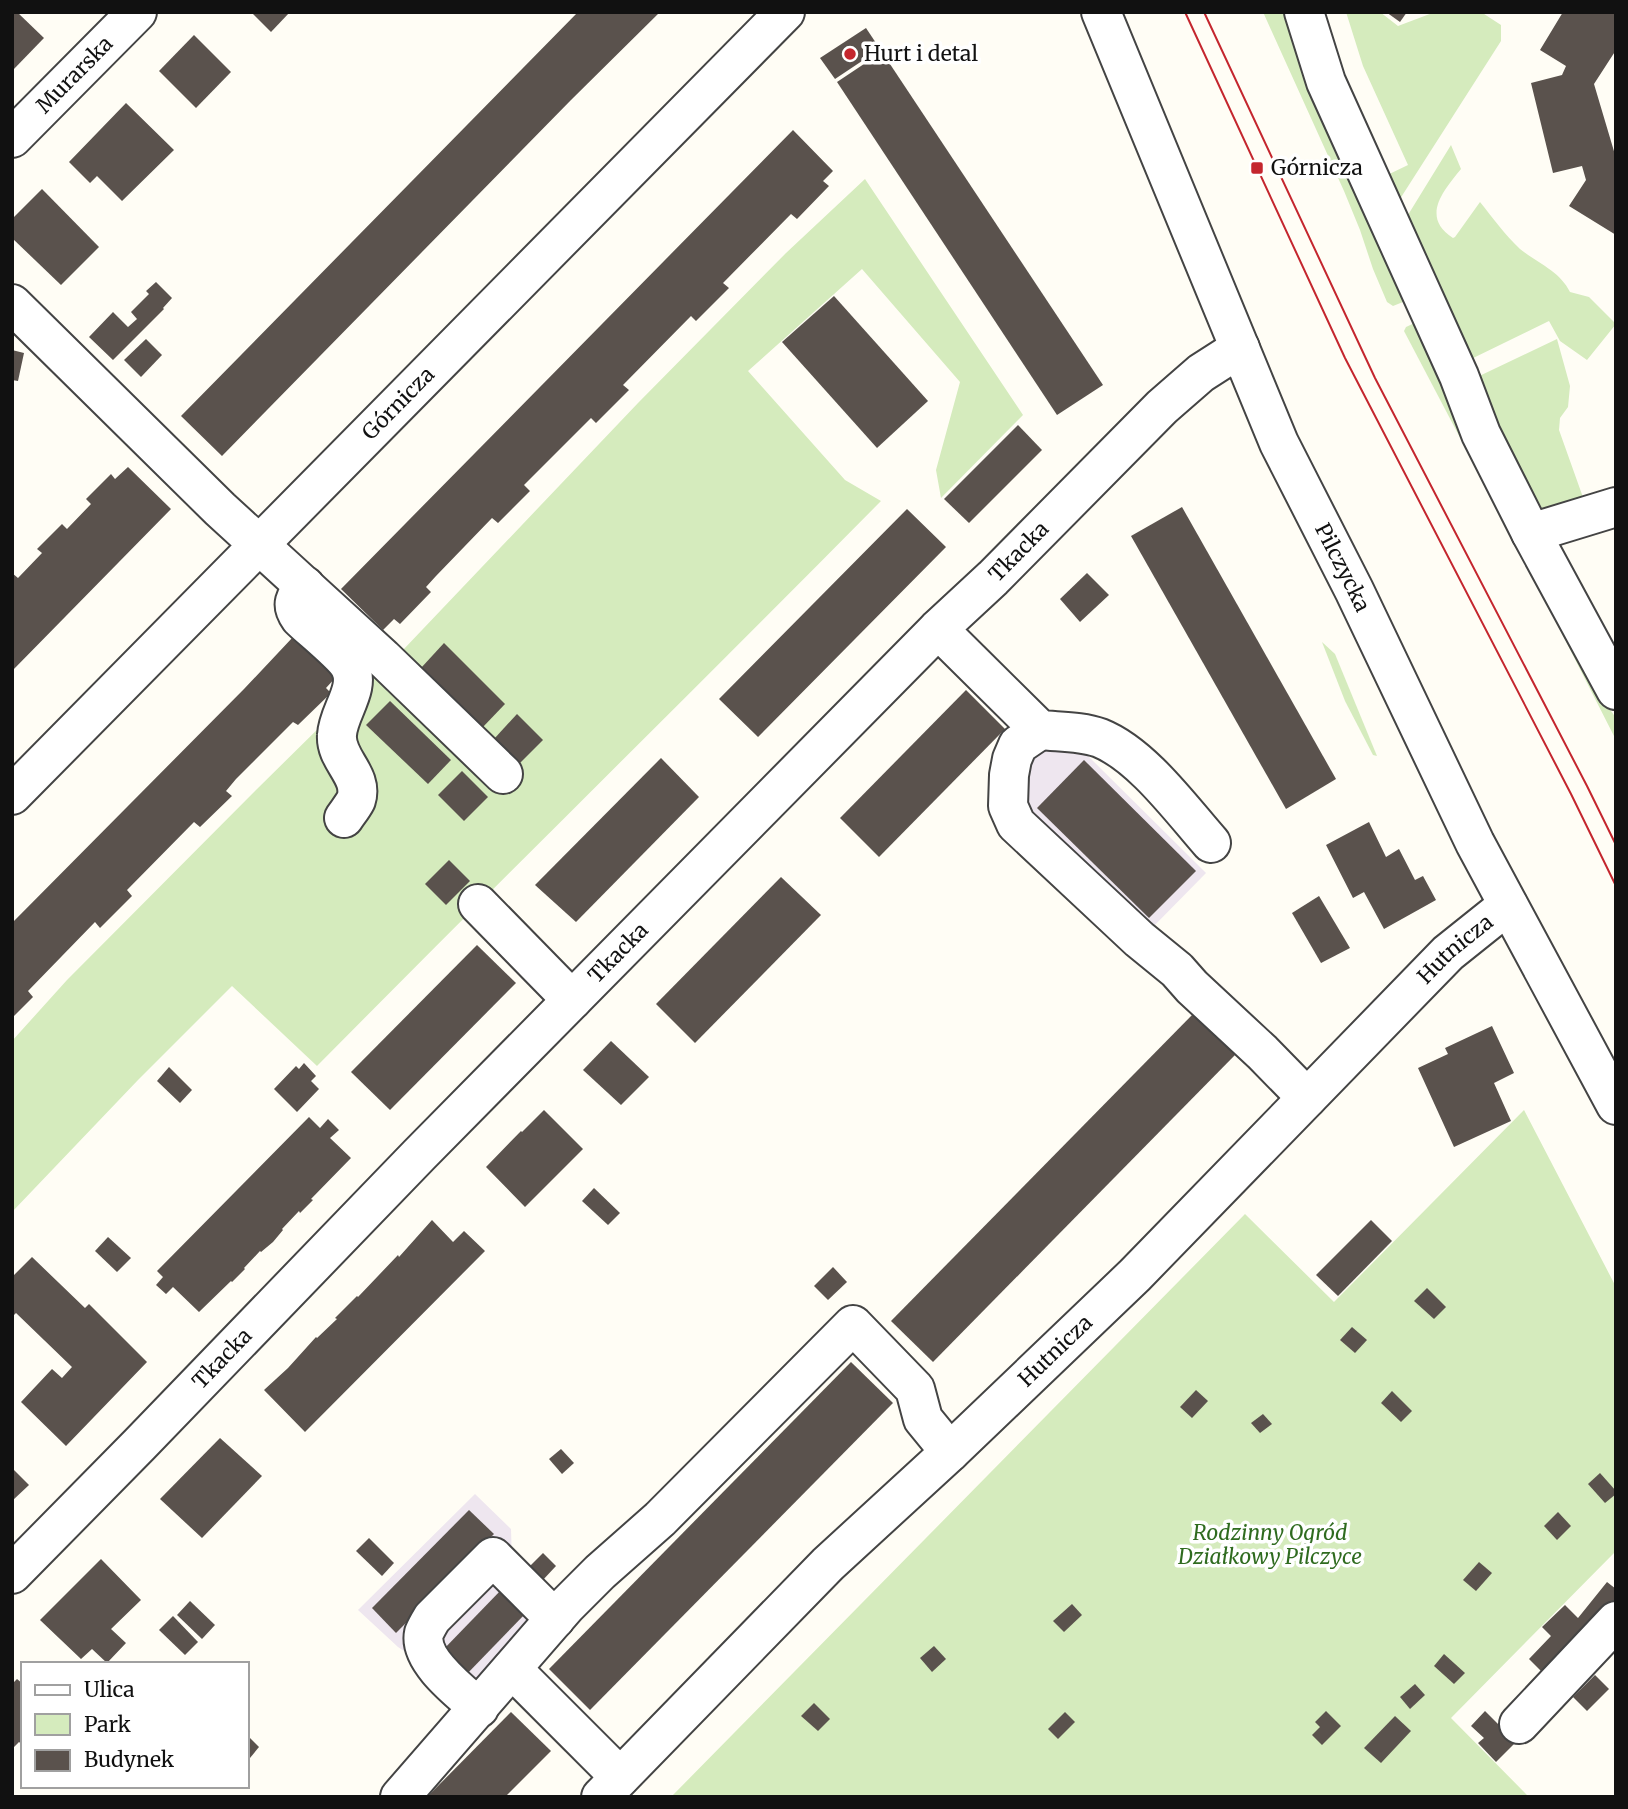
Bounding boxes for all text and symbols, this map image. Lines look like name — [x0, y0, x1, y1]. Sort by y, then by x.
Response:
street label: Murarska — [30, 30, 118, 119]
place label: Hurt i detal — [864, 40, 978, 67]
marker: Hurt i detal — [842, 46, 858, 62]
place label: Górnicza — [1271, 154, 1363, 181]
marker: Górnicza — [1249, 160, 1265, 176]
street label: Górnicza — [356, 361, 440, 445]
street label: Tkacka — [983, 516, 1054, 587]
street label: Pilczycka — [1309, 518, 1376, 616]
street label: Hutnicza — [1411, 908, 1498, 989]
street label: Tkacka — [582, 917, 654, 988]
street label: Hutnicza — [1013, 1309, 1098, 1392]
street label: Tkacka — [186, 1322, 257, 1394]
park label: Rodzinny Ogród Działkowy Pilczyce — [1177, 1519, 1362, 1570]
legend — [21, 1662, 248, 1788]
text: Ulica — [84, 1676, 134, 1703]
text: Park — [84, 1711, 131, 1738]
text: Budynek — [84, 1746, 175, 1773]

